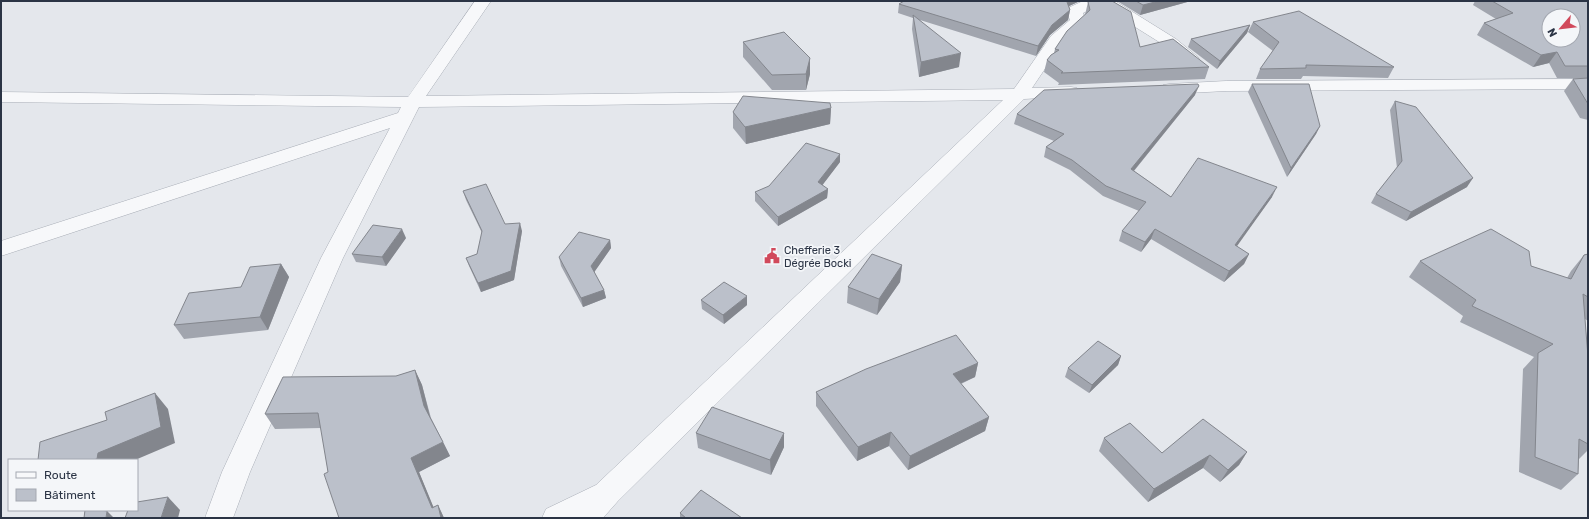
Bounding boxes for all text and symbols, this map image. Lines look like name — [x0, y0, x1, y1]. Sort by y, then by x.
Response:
north arrow — [1541, 8, 1581, 48]
text: N — [1545, 26, 1560, 39]
place label: Chefferie 3 Dégrée Bocki — [784, 244, 851, 270]
public building icon: Chefferie 3 Dégrée Bocki — [763, 247, 781, 265]
legend — [8, 459, 138, 511]
text: Route — [44, 468, 78, 482]
text: Bâtiment — [44, 488, 96, 502]

